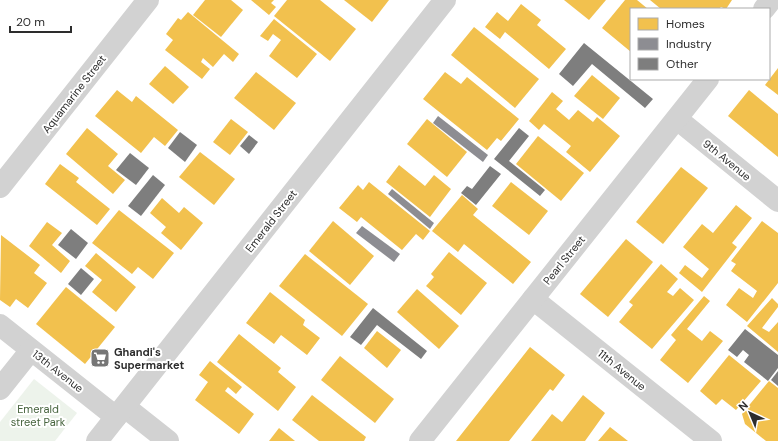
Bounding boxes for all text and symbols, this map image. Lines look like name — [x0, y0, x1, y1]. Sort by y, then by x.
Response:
scale bar — [10, 8, 71, 34]
legend — [630, 8, 770, 80]
text: 20 m — [16, 14, 45, 30]
text: Homes — [666, 16, 705, 32]
text: Industry — [666, 36, 712, 52]
street label: Aquamarine Street — [39, 52, 109, 136]
text: Other — [666, 56, 699, 72]
street label: 9th Avenue — [700, 136, 754, 184]
street label: Emerald Street — [242, 187, 300, 255]
street label: Pearl Street — [540, 233, 588, 287]
place label: Ghandi's Supermarket — [114, 345, 184, 372]
street label: 11th Avenue — [595, 346, 649, 394]
street label: 13th Avenue — [30, 347, 86, 395]
supermarket icon: Ghandi's Supermarket — [89, 347, 111, 369]
north arrow — [730, 393, 770, 433]
text: N — [735, 398, 751, 414]
park label: Emerald street Park — [11, 402, 66, 429]

